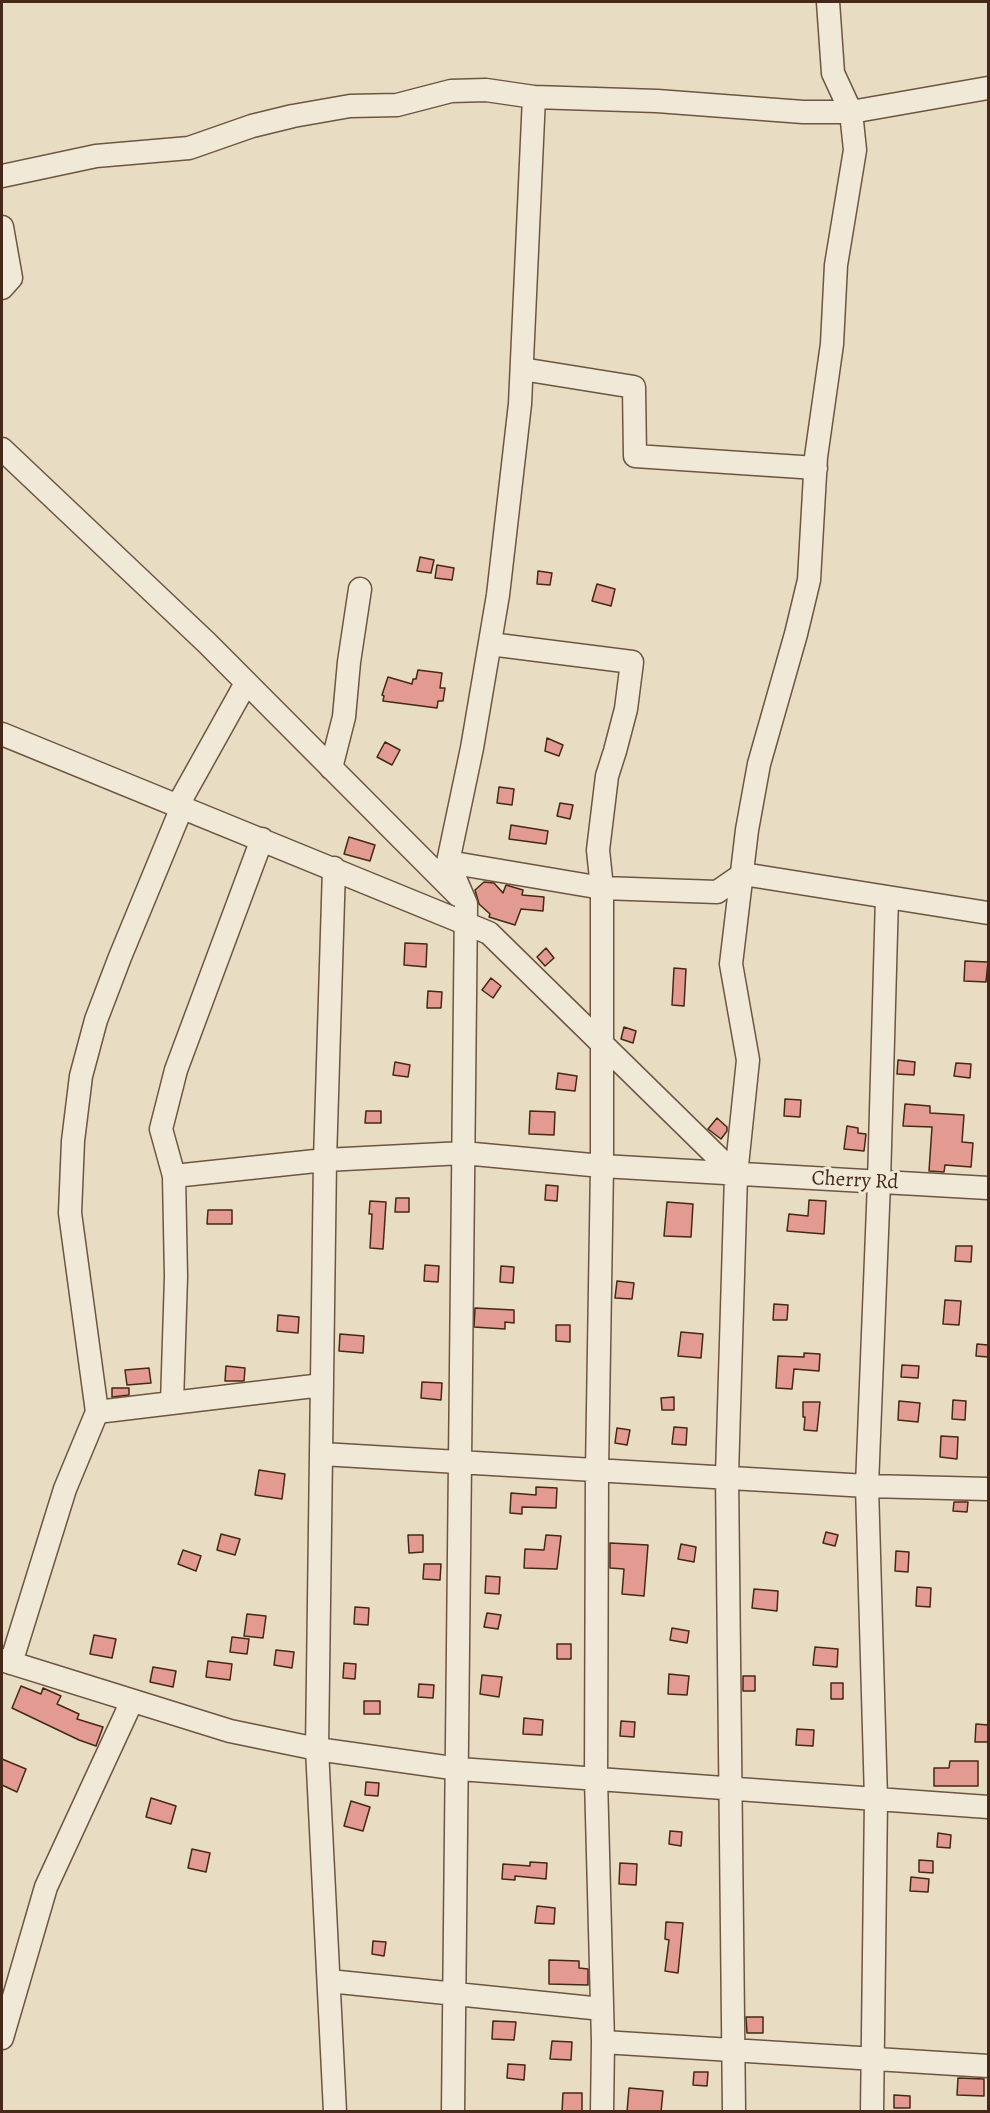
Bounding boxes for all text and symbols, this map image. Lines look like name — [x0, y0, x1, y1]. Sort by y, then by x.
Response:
street label: Cherry Rd — [811, 1166, 899, 1196]

